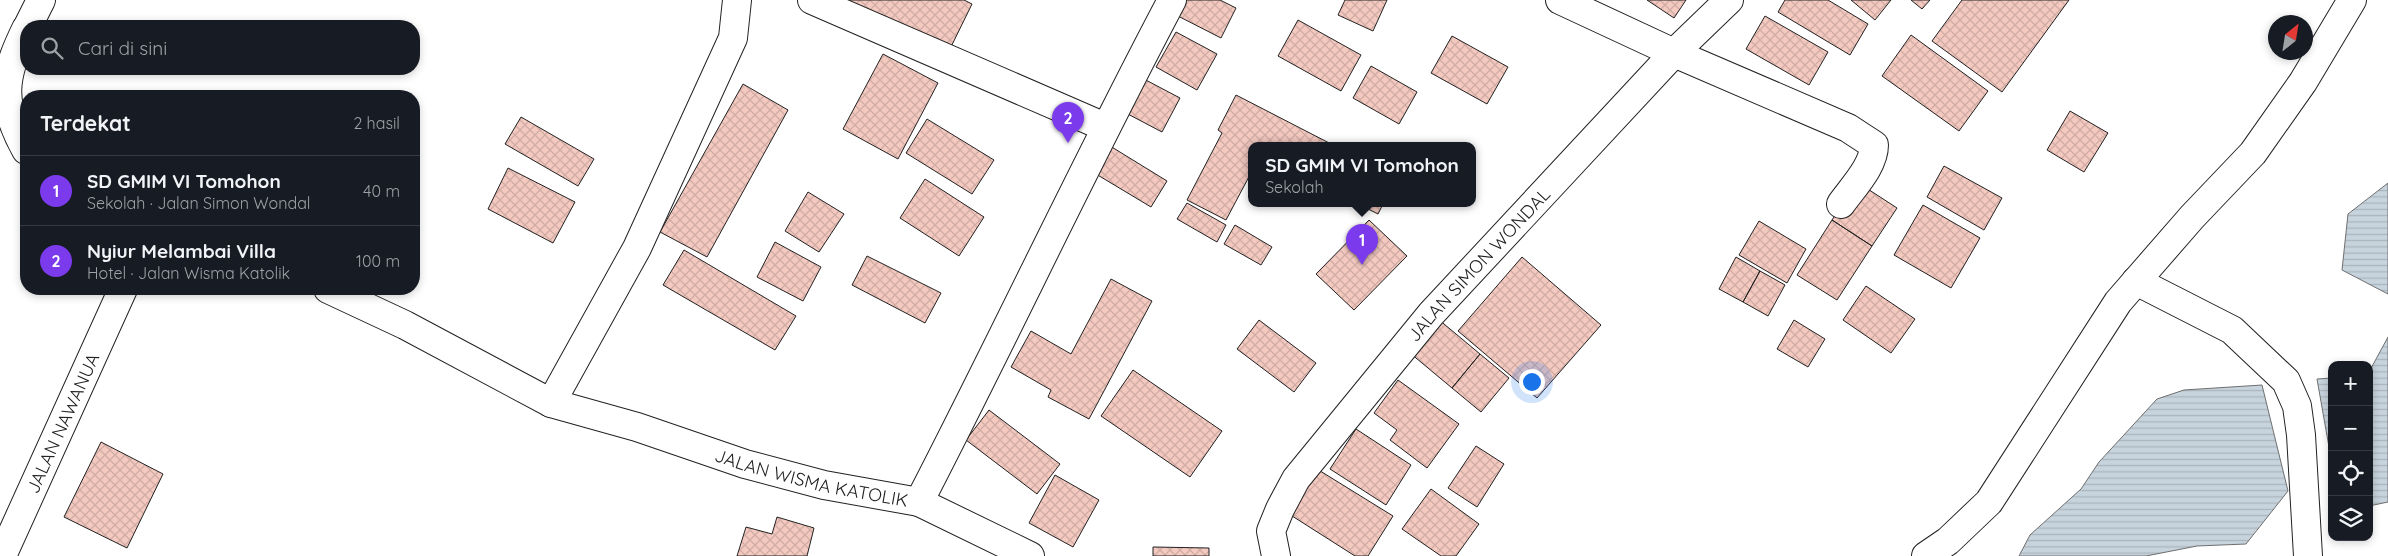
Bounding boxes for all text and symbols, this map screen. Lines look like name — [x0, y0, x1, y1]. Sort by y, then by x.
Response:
north arrow — [2268, 15, 2313, 60]
search box — [20, 20, 420, 75]
icon: search — [38, 34, 66, 62]
text: Cari di sini — [78, 36, 167, 60]
pin: 2 — [1052, 102, 1084, 143]
text: Terdekat — [40, 110, 131, 136]
text: 2 hasil — [353, 113, 400, 133]
popup — [1248, 142, 1476, 207]
text: SD GMIM VI Tomohon — [1265, 153, 1459, 177]
text: SD GMIM VI Tomohon — [87, 169, 281, 193]
text: Sekolah — [1265, 177, 1324, 197]
text: 1 — [53, 181, 59, 201]
text: 40 m — [363, 181, 400, 201]
street label: JALAN SIMON WONDAL — [1402, 182, 1555, 346]
text: Sekolah · Jalan Simon Wondal — [87, 193, 311, 213]
pin: 1 — [1346, 224, 1378, 265]
text: Nyiur Melambai Villa — [87, 239, 276, 263]
text: 2 — [51, 251, 61, 271]
text: 100 m — [356, 251, 400, 271]
text: Hotel · Jalan Wisma Katolik — [87, 263, 290, 283]
street label: JALAN NAWANUA — [21, 349, 104, 497]
map controls — [2328, 361, 2373, 541]
button: + — [2328, 361, 2373, 406]
your location — [1519, 369, 1545, 395]
button: − — [2328, 406, 2373, 451]
street label: JALAN WISMA KATOLIK — [712, 443, 910, 511]
button: locate — [2328, 451, 2373, 496]
button: layers — [2328, 496, 2373, 541]

